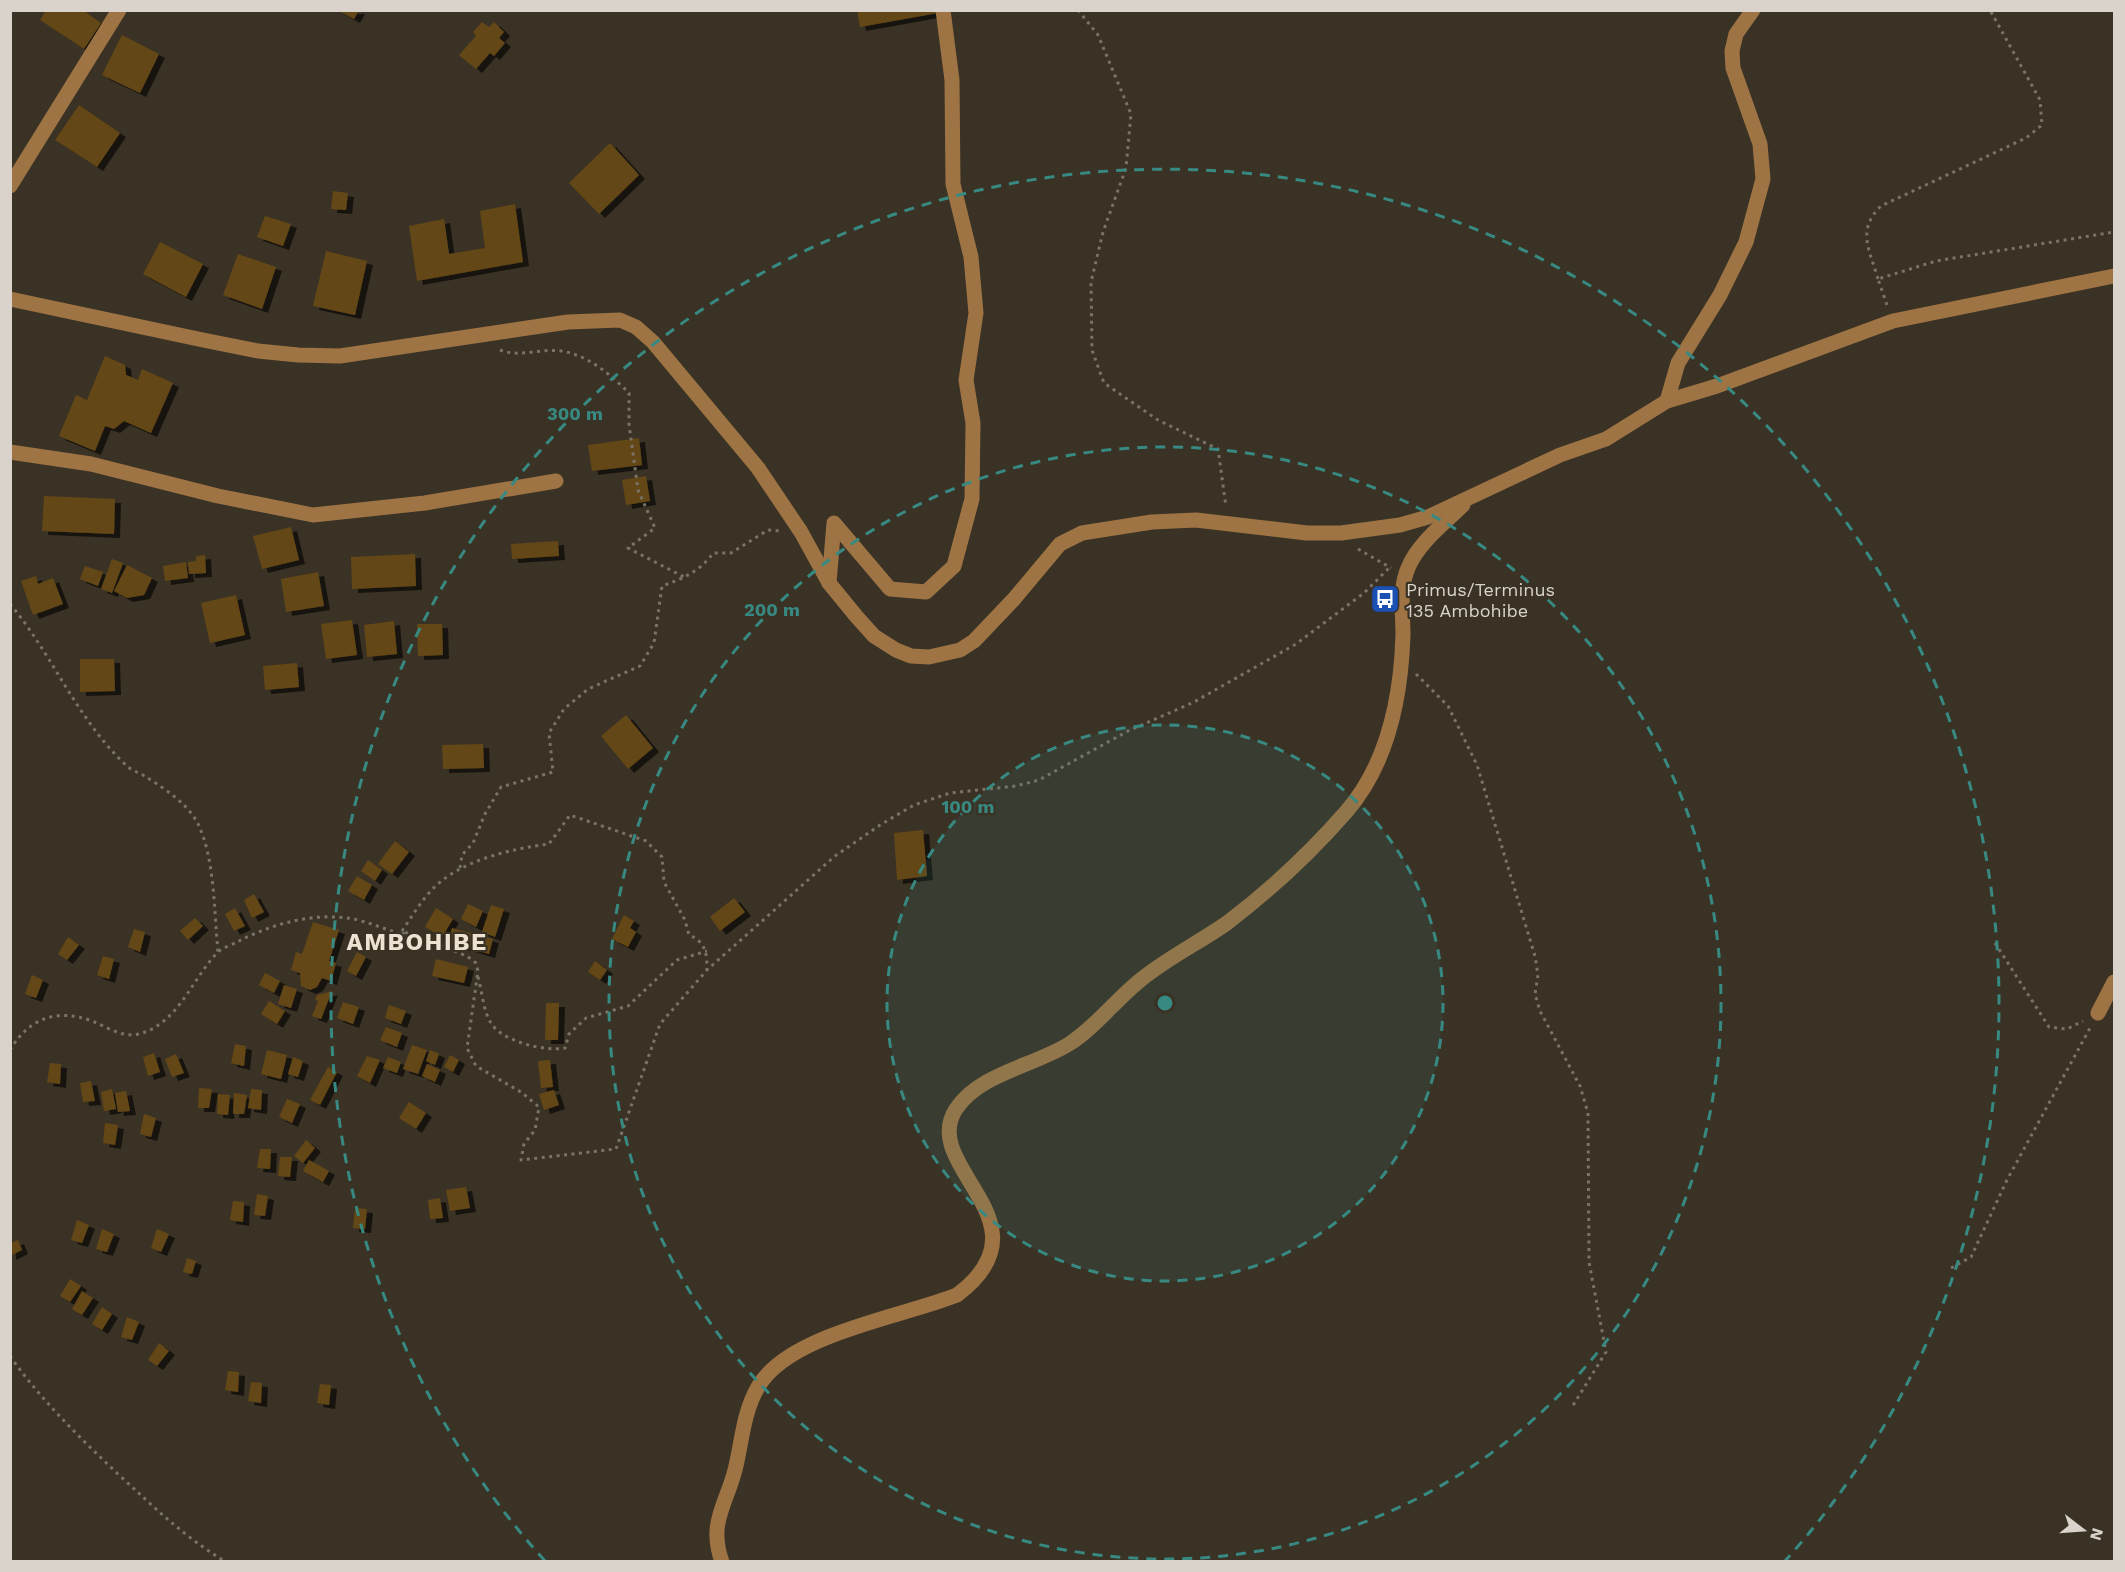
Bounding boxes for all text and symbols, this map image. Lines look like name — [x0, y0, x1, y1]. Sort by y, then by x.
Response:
text: 300 m — [547, 403, 603, 424]
place label: Primus/Terminus 135 Ambohibe — [1406, 579, 1555, 621]
bus stop icon: Primus/Terminus 135 Ambohibe — [1369, 583, 1401, 615]
text: 200 m — [744, 599, 800, 620]
text: 100 m — [941, 796, 995, 817]
district label: AMBOHIBE — [346, 928, 488, 956]
centre of rings — [1155, 993, 1175, 1013]
north arrow — [2053, 1500, 2113, 1560]
text: N — [2086, 1526, 2108, 1543]

